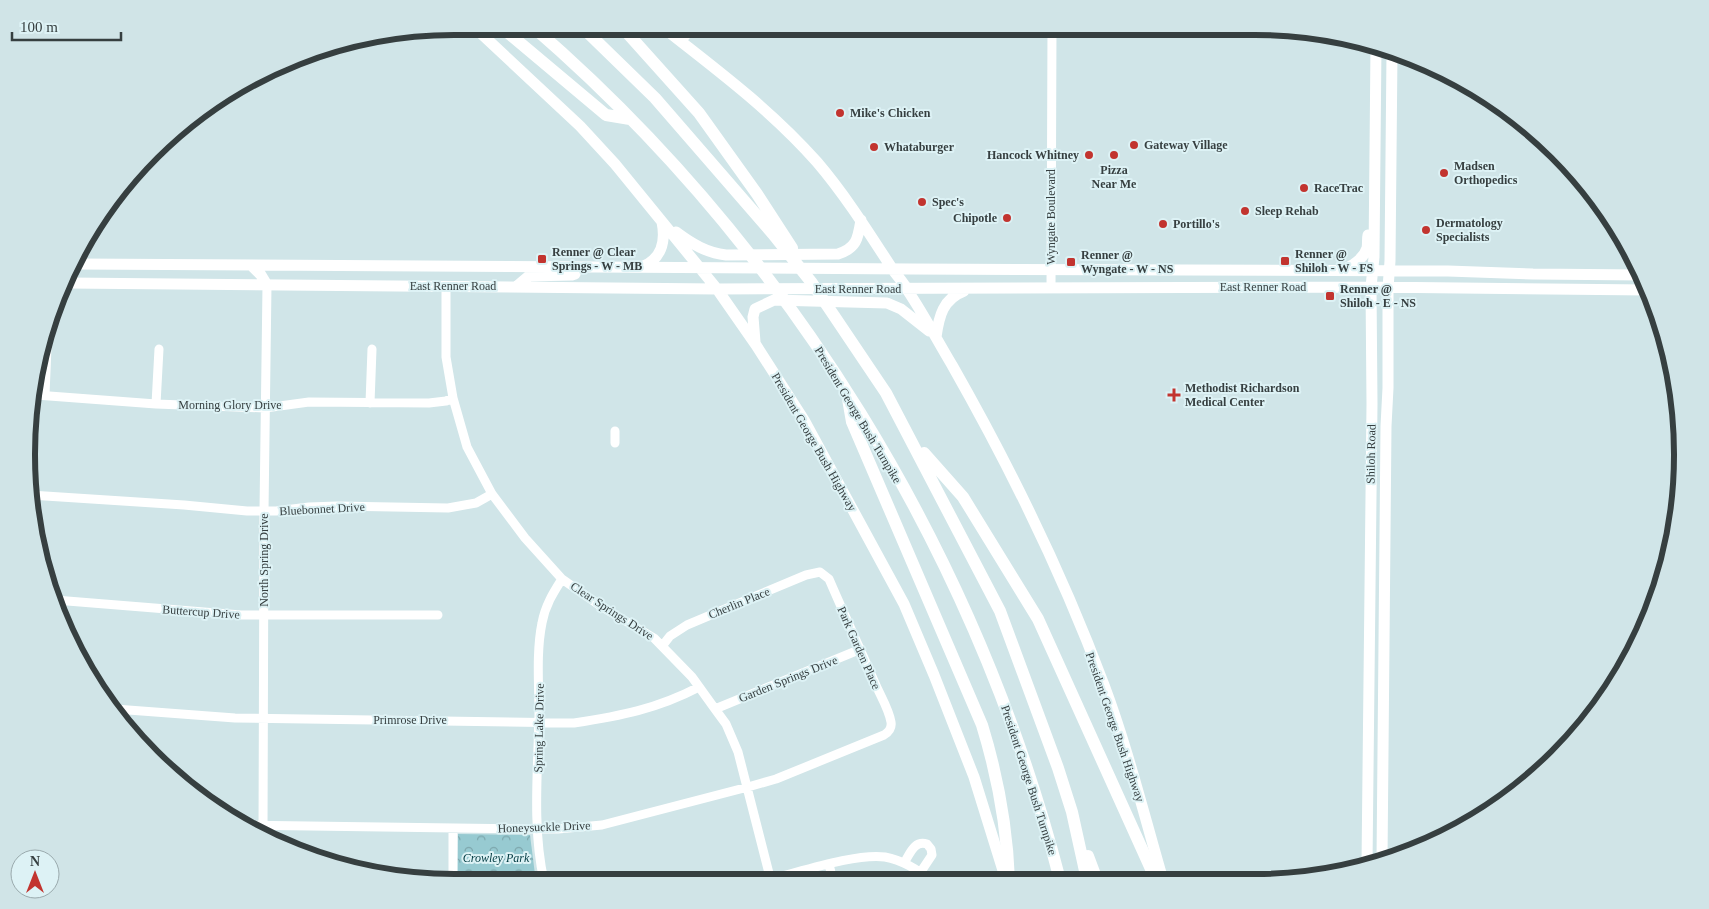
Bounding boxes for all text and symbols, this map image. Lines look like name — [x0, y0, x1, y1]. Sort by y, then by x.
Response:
scale bar — [12, 10, 121, 42]
text: 100 m — [20, 19, 58, 35]
place label: Mike's Chicken — [850, 106, 931, 120]
marker: Mike's Chicken — [834, 107, 846, 119]
place label: Gateway Village — [1144, 138, 1228, 152]
marker: Gateway Village — [1128, 139, 1140, 151]
place label: Whataburger — [884, 140, 955, 154]
marker: Whataburger — [868, 141, 880, 153]
place label: Hancock Whitney — [987, 148, 1079, 162]
marker: Hancock Whitney — [1083, 149, 1095, 161]
marker: Pizza Near Me — [1108, 149, 1120, 161]
place label: Madsen Orthopedics — [1454, 159, 1518, 187]
place label: Pizza Near Me — [1092, 163, 1137, 191]
marker: Madsen Orthopedics — [1438, 167, 1450, 179]
street label: Wyngate Boulevard — [1044, 169, 1058, 265]
place label: RaceTrac — [1314, 181, 1364, 195]
marker: RaceTrac — [1298, 182, 1310, 194]
place label: Spec's — [932, 195, 964, 209]
marker: Spec's — [916, 196, 928, 208]
place label: Sleep Rehab — [1255, 204, 1319, 218]
marker: Sleep Rehab — [1239, 205, 1251, 217]
place label: Chipotle — [953, 211, 998, 225]
marker: Chipotle — [1001, 212, 1013, 224]
place label: Dermatology Specialists — [1436, 216, 1503, 244]
place label: Portillo's — [1173, 217, 1220, 231]
marker: Portillo's — [1157, 218, 1169, 230]
marker: Dermatology Specialists — [1420, 224, 1432, 236]
place label: Renner @ Clear Springs - W - MB — [552, 245, 642, 273]
place label: Renner @ Shiloh - W - FS — [1295, 247, 1374, 275]
place label: Renner @ Wyngate - W - NS — [1081, 248, 1174, 276]
marker: Renner @ Clear Springs - W - MB — [536, 253, 548, 265]
marker: Renner @ Shiloh - W - FS — [1279, 255, 1291, 267]
marker: Renner @ Wyngate - W - NS — [1065, 256, 1077, 268]
street label: East Renner Road — [410, 279, 496, 293]
street label: East Renner Road — [1220, 280, 1306, 294]
street label: East Renner Road — [815, 282, 901, 296]
place label: Renner @ Shiloh - E - NS — [1340, 282, 1416, 310]
marker: Renner @ Shiloh - E - NS — [1324, 290, 1336, 302]
street label: President George Bush Turnpike — [812, 344, 904, 486]
street label: President George Bush Highway — [769, 370, 859, 514]
place label: Methodist Richardson Medical Center — [1185, 381, 1300, 409]
marker: Methodist Richardson Medical Center — [1167, 388, 1181, 402]
street label: Morning Glory Drive — [178, 398, 282, 412]
street label: Shiloh Road — [1363, 424, 1379, 484]
street label: Bluebonnet Drive — [279, 500, 365, 518]
street label: North Spring Drive — [257, 513, 271, 607]
street label: Clear Springs Drive — [568, 579, 656, 643]
street label: Cherlin Place — [706, 584, 772, 622]
street label: Buttercup Drive — [162, 602, 240, 622]
street label: Park Garden Place — [834, 604, 884, 692]
street label: President George Bush Highway — [1083, 650, 1147, 804]
street label: Garden Springs Drive — [737, 653, 839, 705]
street label: Spring Lake Drive — [531, 683, 547, 773]
street label: President George Bush Turnpike — [998, 703, 1060, 857]
street label: Primrose Drive — [373, 713, 447, 727]
street label: Honeysuckle Drive — [497, 818, 591, 836]
north arrow — [10, 849, 60, 899]
park label: Crowley Park — [463, 851, 530, 865]
text: N — [30, 854, 40, 869]

